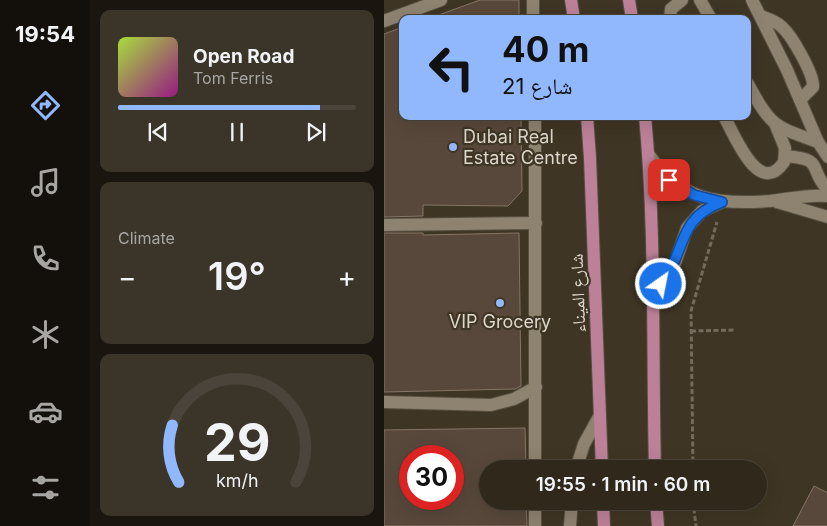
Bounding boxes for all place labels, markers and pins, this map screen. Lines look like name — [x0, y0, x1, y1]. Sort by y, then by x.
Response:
place label: Dubai Real Estate Centre — [463, 126, 578, 168]
marker: Dubai Real Estate Centre — [447, 141, 459, 153]
pin — [648, 159, 690, 201]
marker: VIP Grocery — [494, 297, 506, 309]
place label: VIP Grocery — [449, 311, 551, 332]

